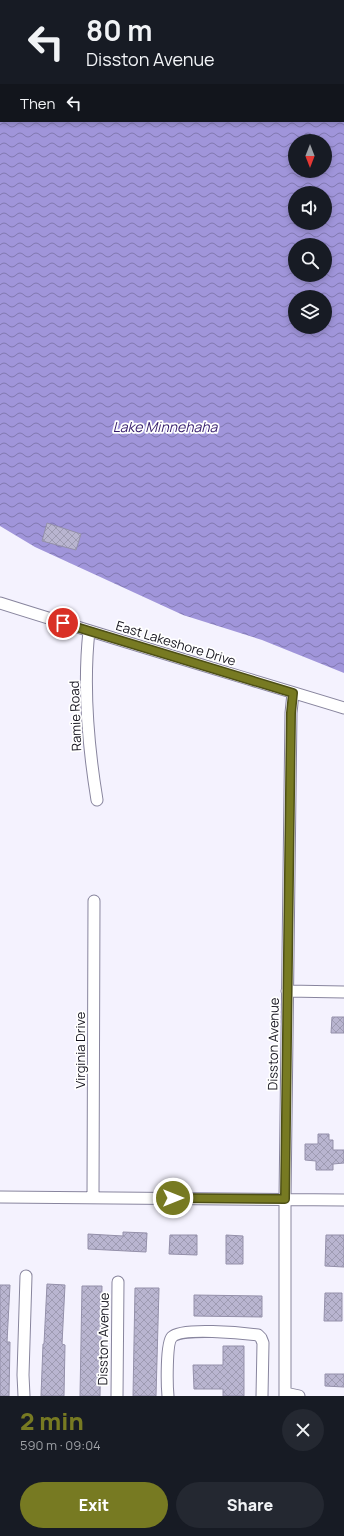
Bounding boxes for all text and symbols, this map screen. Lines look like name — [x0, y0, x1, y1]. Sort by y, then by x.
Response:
text: 80 m — [86, 11, 152, 49]
icon: left — [20, 16, 72, 68]
text: Disston Avenue — [86, 47, 215, 71]
icon: left — [63, 92, 85, 114]
text: Then — [20, 93, 55, 114]
north arrow — [288, 134, 332, 178]
map controls — [288, 134, 332, 334]
button: sound — [288, 186, 332, 230]
button: search — [288, 238, 332, 282]
button: layers — [288, 290, 332, 334]
water label: Lake Minnehaha — [113, 417, 219, 436]
pin — [46, 606, 80, 640]
icon: arrive — [52, 612, 74, 634]
street label: East Lakeshore Drive — [114, 616, 239, 670]
street label: Ramie Road — [65, 680, 85, 752]
street label: Disston Avenue — [263, 997, 283, 1091]
street label: Virginia Drive — [71, 1011, 89, 1088]
position arrow — [152, 1177, 194, 1219]
street label: Disston Avenue — [93, 1292, 113, 1386]
text: 2 min — [20, 1404, 84, 1437]
button: close — [282, 1409, 324, 1451]
text: 590 m · 09:04 — [20, 1436, 101, 1454]
button: Exit — [20, 1482, 168, 1528]
button: Share — [176, 1482, 324, 1528]

